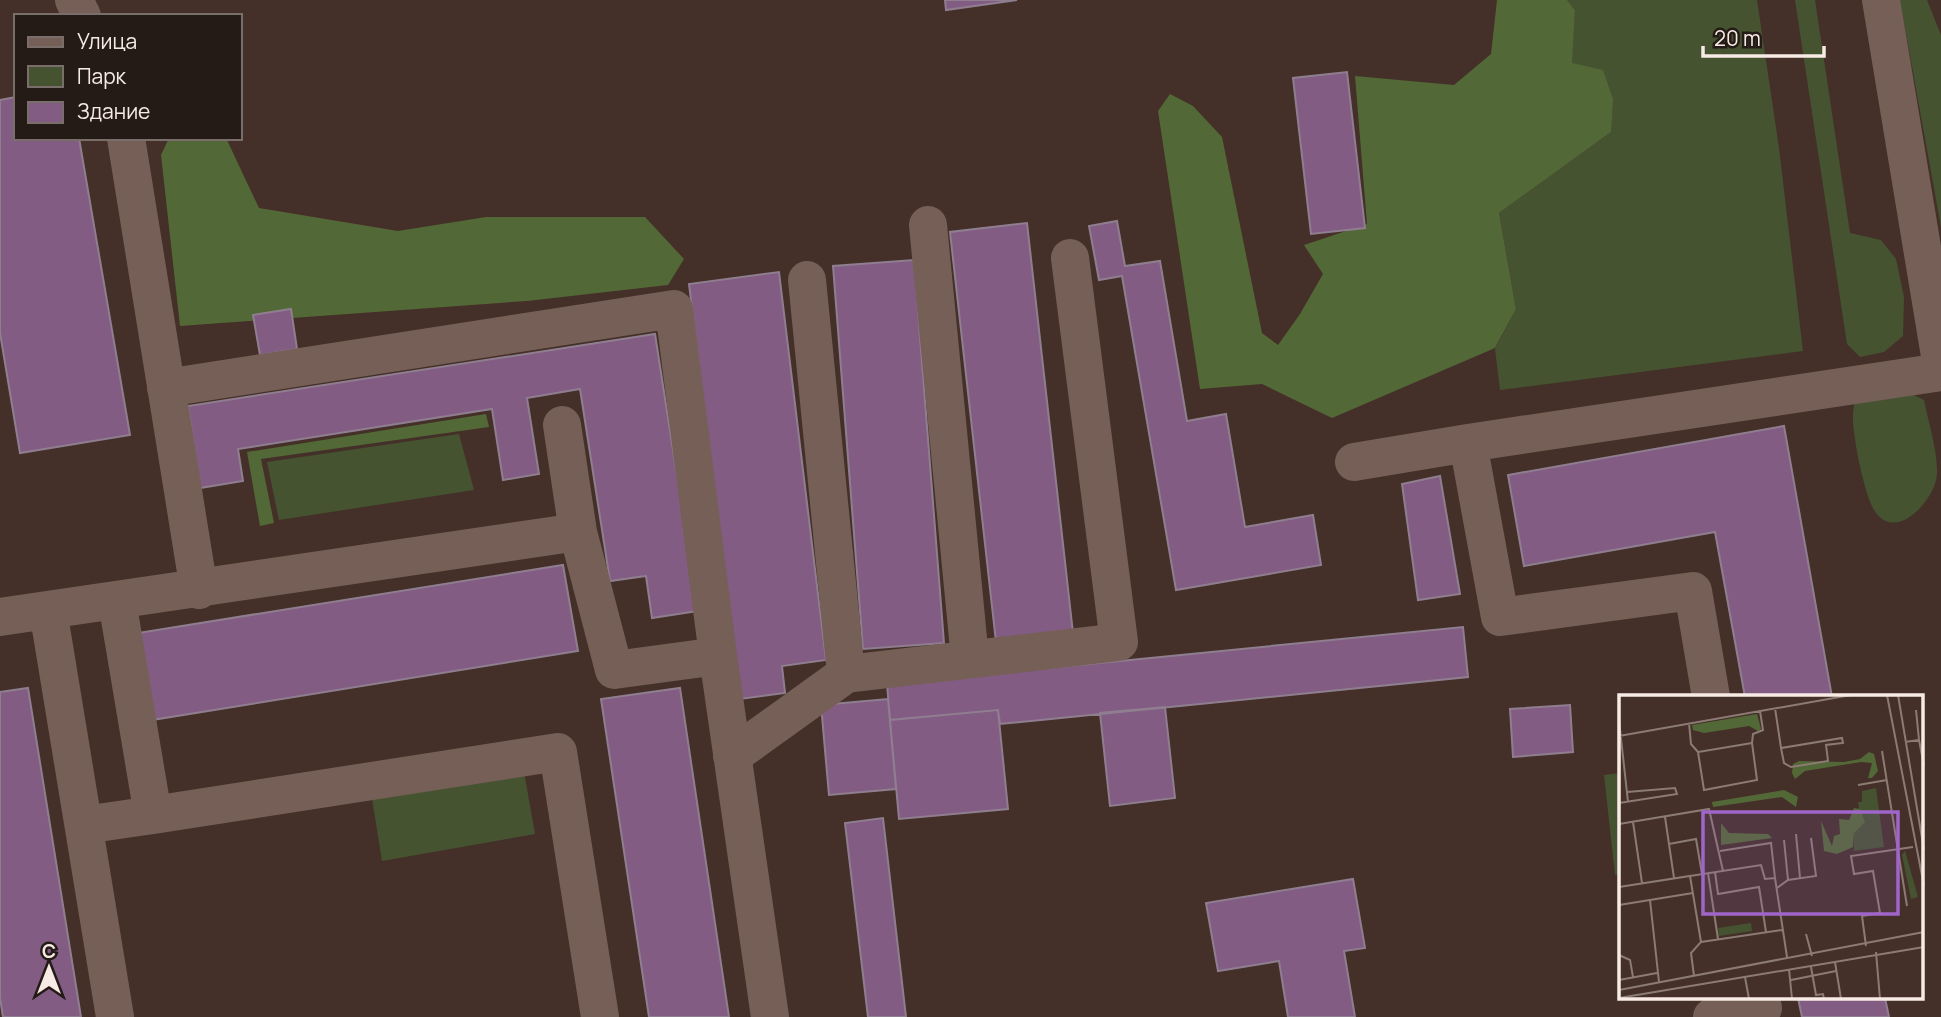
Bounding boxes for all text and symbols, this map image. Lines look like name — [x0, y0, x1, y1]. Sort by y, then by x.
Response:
legend — [14, 14, 242, 140]
scale bar — [1703, 14, 1824, 58]
text: 20 m — [1714, 24, 1761, 52]
text: Улица — [77, 27, 137, 55]
text: Парк — [77, 62, 127, 90]
text: Здание — [77, 97, 150, 125]
inset map — [1619, 695, 1924, 1000]
north arrow — [14, 933, 84, 1003]
text: С — [42, 938, 56, 964]

